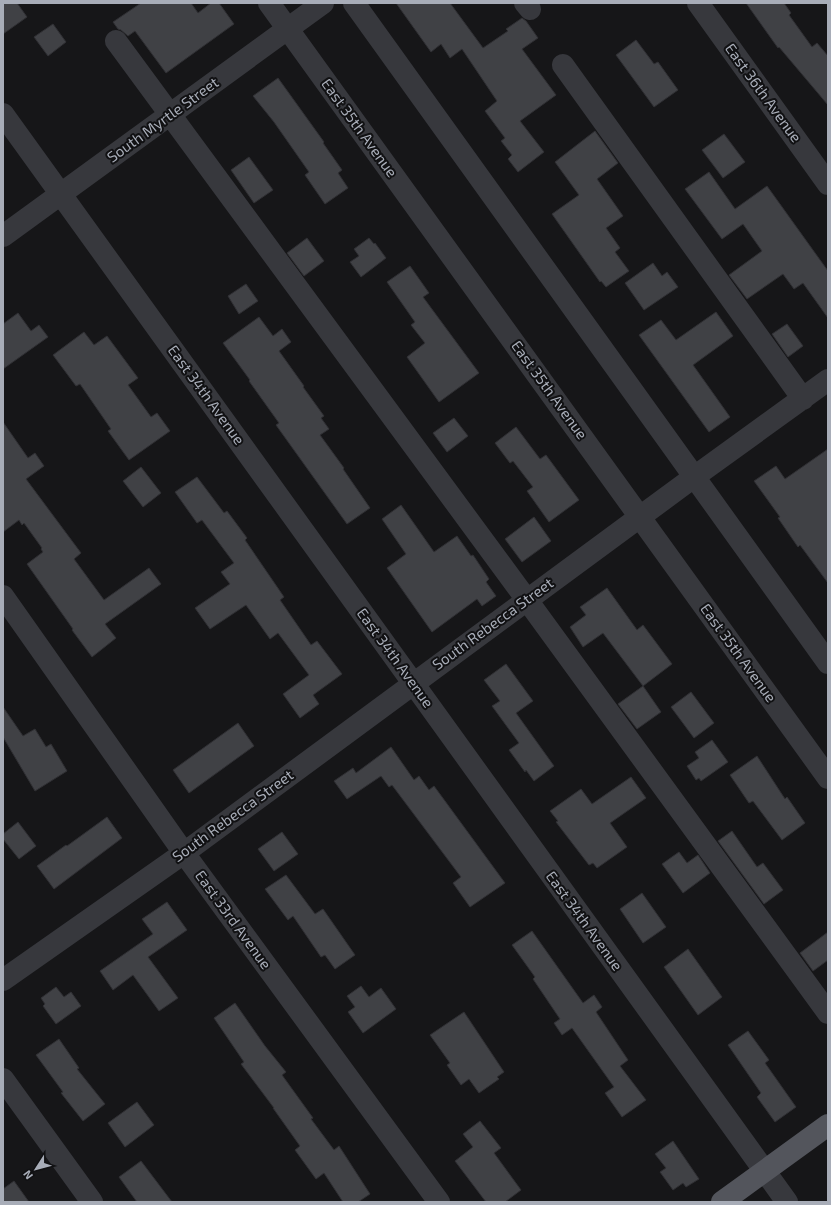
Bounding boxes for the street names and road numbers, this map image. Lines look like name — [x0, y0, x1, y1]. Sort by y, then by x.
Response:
street label: East 36th Avenue — [722, 39, 806, 145]
street label: South Myrtle Street — [103, 72, 222, 166]
street label: East 35th Avenue — [318, 75, 402, 180]
street label: East 35th Avenue — [508, 337, 592, 442]
street label: East 34th Avenue — [165, 341, 249, 448]
street label: South Rebecca Street — [428, 573, 557, 673]
street label: East 35th Avenue — [697, 600, 781, 705]
street label: East 34th Avenue — [354, 604, 438, 711]
street label: South Rebecca Street — [168, 765, 297, 865]
street label: East 33rd Avenue — [192, 867, 276, 972]
street label: East 34th Avenue — [543, 867, 627, 974]

